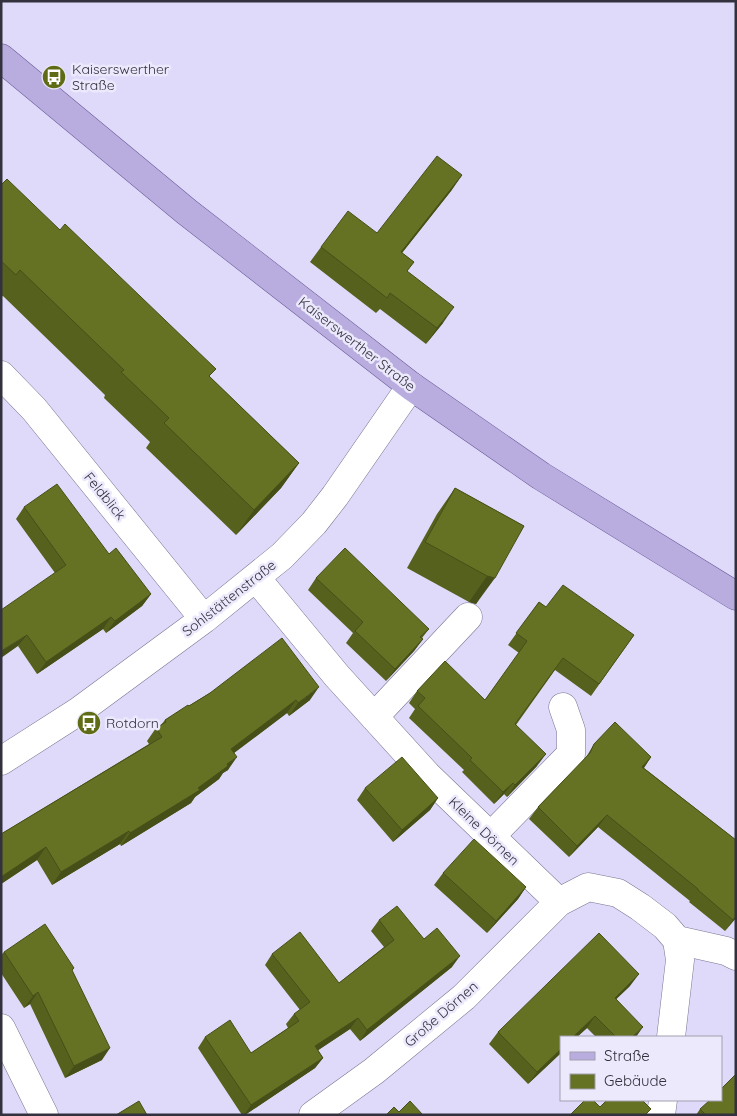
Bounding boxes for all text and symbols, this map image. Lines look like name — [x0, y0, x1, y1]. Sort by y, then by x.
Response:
place label: Kaiserswerther Straße — [72, 60, 170, 94]
bus stop icon: Kaiserswerther Straße — [41, 64, 67, 90]
street label: Kaiserswerther Straße — [295, 293, 419, 395]
street label: Feldblick — [80, 468, 130, 524]
street label: Sohlstättenstraße — [178, 556, 280, 640]
bus stop icon: Rotdorn — [76, 710, 102, 736]
place label: Rotdorn — [106, 714, 159, 732]
street label: Kleine Dörnen — [445, 793, 523, 869]
street label: Große Dörnen — [401, 977, 481, 1051]
legend — [560, 1036, 722, 1101]
text: Straße — [604, 1046, 650, 1065]
text: Gebäude — [604, 1071, 667, 1090]

